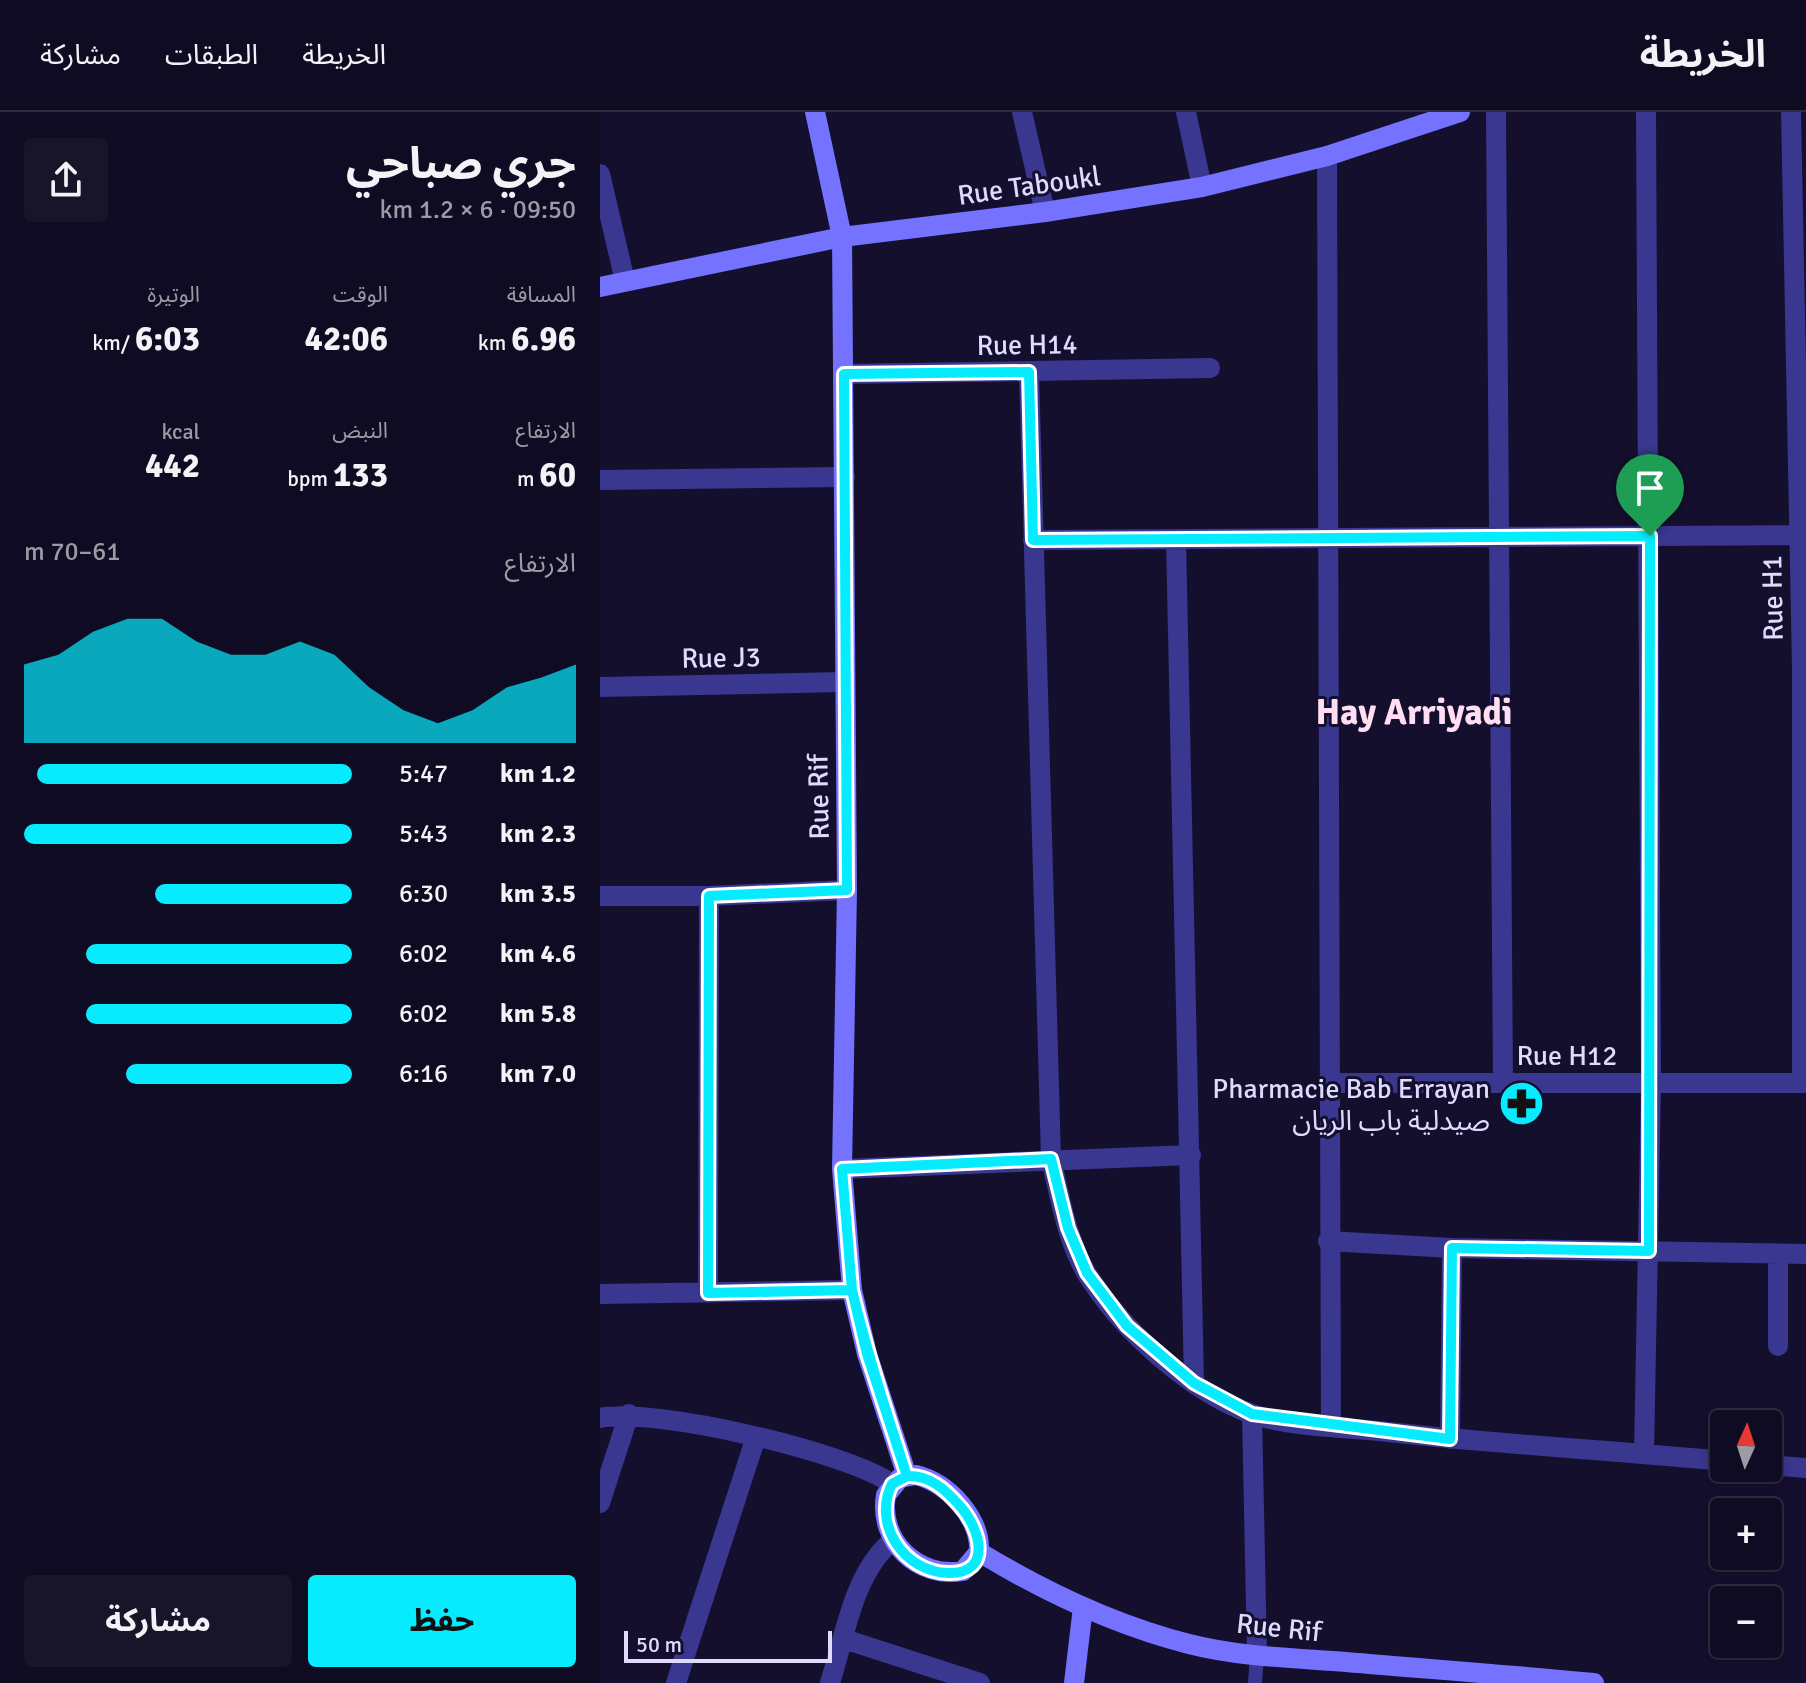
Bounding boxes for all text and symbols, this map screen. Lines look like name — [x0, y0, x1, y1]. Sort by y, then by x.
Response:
text: الخريطة — [1640, 31, 1766, 78]
text: مشاركة — [40, 38, 121, 72]
text: الطبقات — [165, 38, 258, 72]
text: الخريطة — [302, 38, 386, 72]
text: جري صباحي — [346, 137, 576, 191]
button: share — [24, 138, 108, 222]
street label: Rue Taboukl — [955, 159, 1103, 213]
text: 09:50 · 6 × 1.2 km — [380, 194, 576, 226]
text: الوتيرة — [147, 281, 200, 308]
text: الوقت — [333, 281, 388, 308]
text: المسافة — [507, 281, 576, 308]
text: 6:03 — [135, 318, 200, 360]
text: 42:06 — [305, 318, 388, 360]
text: 6.96 — [511, 318, 576, 360]
street label: Rue H14 — [976, 327, 1078, 363]
text: /km — [92, 329, 135, 356]
text: km — [478, 329, 511, 356]
text: النبض — [332, 417, 388, 444]
text: الارتفاع — [516, 417, 576, 444]
text: kcal — [161, 418, 200, 445]
text: 442 — [145, 445, 200, 487]
text: 133 — [333, 454, 388, 496]
text: 60 — [539, 454, 576, 496]
pin — [1616, 454, 1684, 536]
text: bpm — [287, 465, 333, 492]
text: m — [517, 465, 539, 492]
icon: arrive — [1628, 466, 1672, 510]
text: 61–70 m — [24, 536, 120, 568]
text: الارتفاع — [505, 548, 576, 580]
street label: Rue H1 — [1755, 555, 1791, 641]
street label: Rue J3 — [681, 640, 761, 676]
district label: Hay Arriyadi — [1315, 690, 1513, 735]
street label: Rue Rif — [801, 752, 837, 840]
text: 5:47 — [399, 758, 448, 790]
text: 1.2 km — [500, 758, 576, 790]
text: 5:43 — [399, 818, 448, 850]
text: 2.3 km — [500, 818, 576, 850]
text: 6:30 — [399, 878, 448, 910]
text: 3.5 km — [500, 878, 576, 910]
text: 6:02 — [399, 938, 448, 970]
text: 4.6 km — [500, 938, 576, 970]
text: 6:02 — [399, 998, 448, 1030]
text: 5.8 km — [500, 998, 576, 1030]
street label: Rue H12 — [1517, 1039, 1617, 1073]
text: 6:16 — [399, 1058, 448, 1090]
text: 7.0 km — [500, 1058, 576, 1090]
place label: Pharmacie Bab Errayan صيدلية باب الريان — [1212, 1072, 1490, 1138]
pharmacy icon: Pharmacie Bab Errayan صيدلية باب الريان — [1497, 1080, 1545, 1128]
north arrow — [1710, 1410, 1782, 1482]
map controls — [1710, 1410, 1782, 1658]
button: + — [1710, 1498, 1782, 1570]
button: مشاركة — [24, 1575, 292, 1667]
button: حفظ — [308, 1575, 576, 1667]
button: − — [1710, 1586, 1782, 1658]
street label: Rue Rif — [1235, 1607, 1325, 1650]
scale bar — [624, 1627, 832, 1663]
text: 50 m — [636, 1631, 682, 1658]

